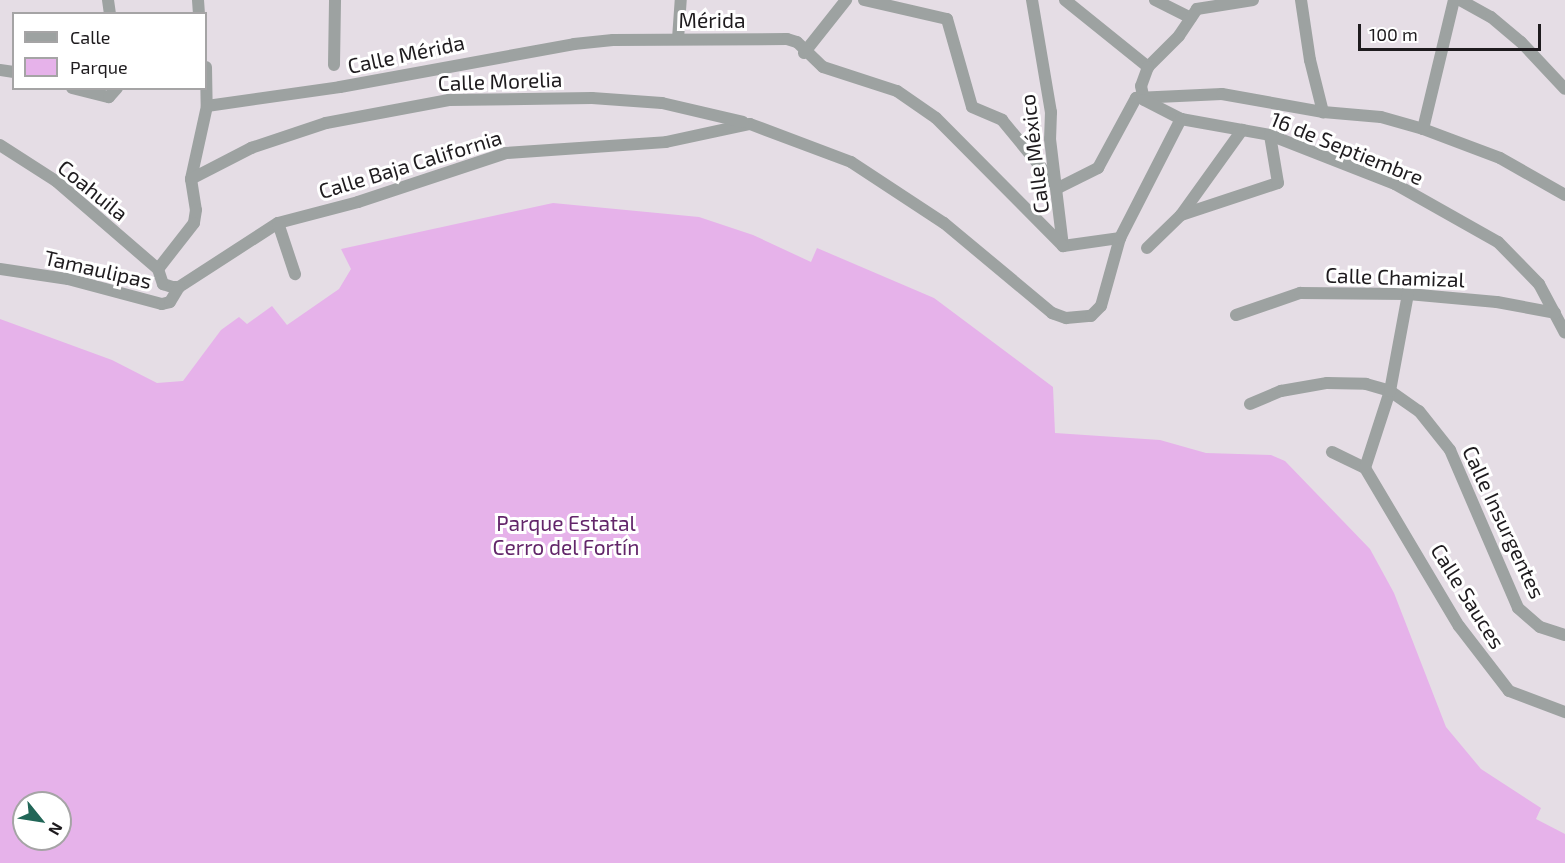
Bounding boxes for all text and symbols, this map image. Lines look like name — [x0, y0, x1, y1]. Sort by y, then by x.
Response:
street label: Mérida — [679, 7, 745, 33]
legend — [12, 12, 207, 90]
scale bar — [1361, 12, 1544, 50]
text: 100 m — [1369, 23, 1418, 45]
text: Calle — [70, 26, 111, 48]
street label: Calle Mérida — [345, 29, 467, 79]
text: Parque — [70, 56, 128, 78]
street label: Calle Morelia — [437, 66, 563, 96]
street label: Calle México — [1014, 93, 1054, 215]
street label: 16 de Septiembre — [1267, 106, 1427, 190]
street label: Calle Baja California — [315, 124, 505, 204]
street label: Coahuila — [53, 154, 133, 226]
street label: Tamaulipas — [42, 244, 154, 294]
street label: Calle Chamizal — [1325, 262, 1465, 292]
street label: Calle Insurgentes — [1458, 442, 1550, 602]
park label: Parque Estatal Cerro del Fortín — [492, 510, 640, 560]
street label: Calle Sauces — [1426, 539, 1510, 653]
north arrow — [12, 791, 72, 851]
text: N — [45, 819, 67, 839]

